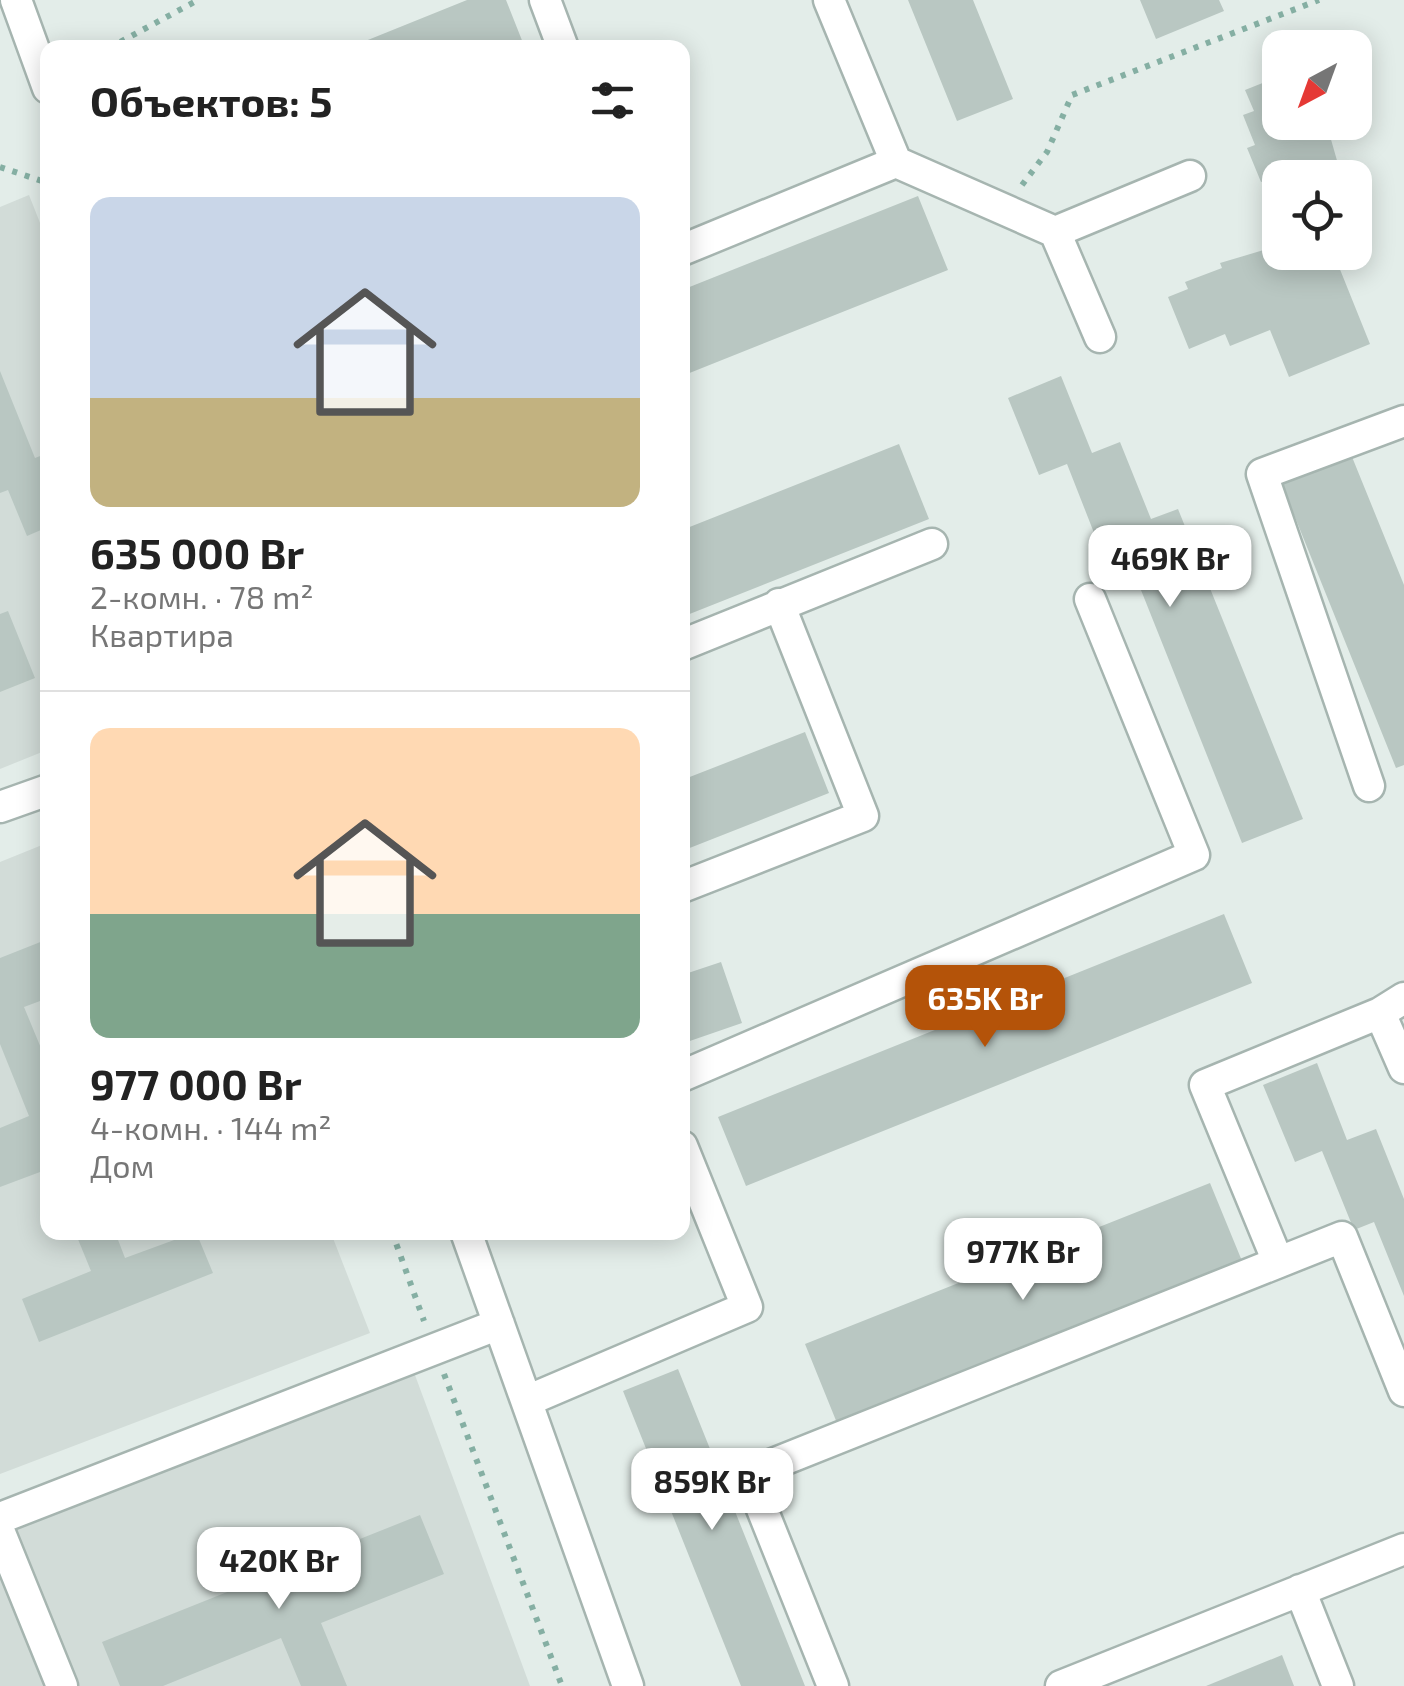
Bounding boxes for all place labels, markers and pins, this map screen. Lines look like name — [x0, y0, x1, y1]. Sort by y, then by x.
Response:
pin: 469K Br — [1078, 525, 1262, 610]
pin: 635K Br — [893, 965, 1077, 1050]
pin: 977K Br — [931, 1218, 1115, 1303]
pin: 859K Br — [620, 1448, 804, 1533]
pin: 420K Br — [187, 1527, 371, 1612]

